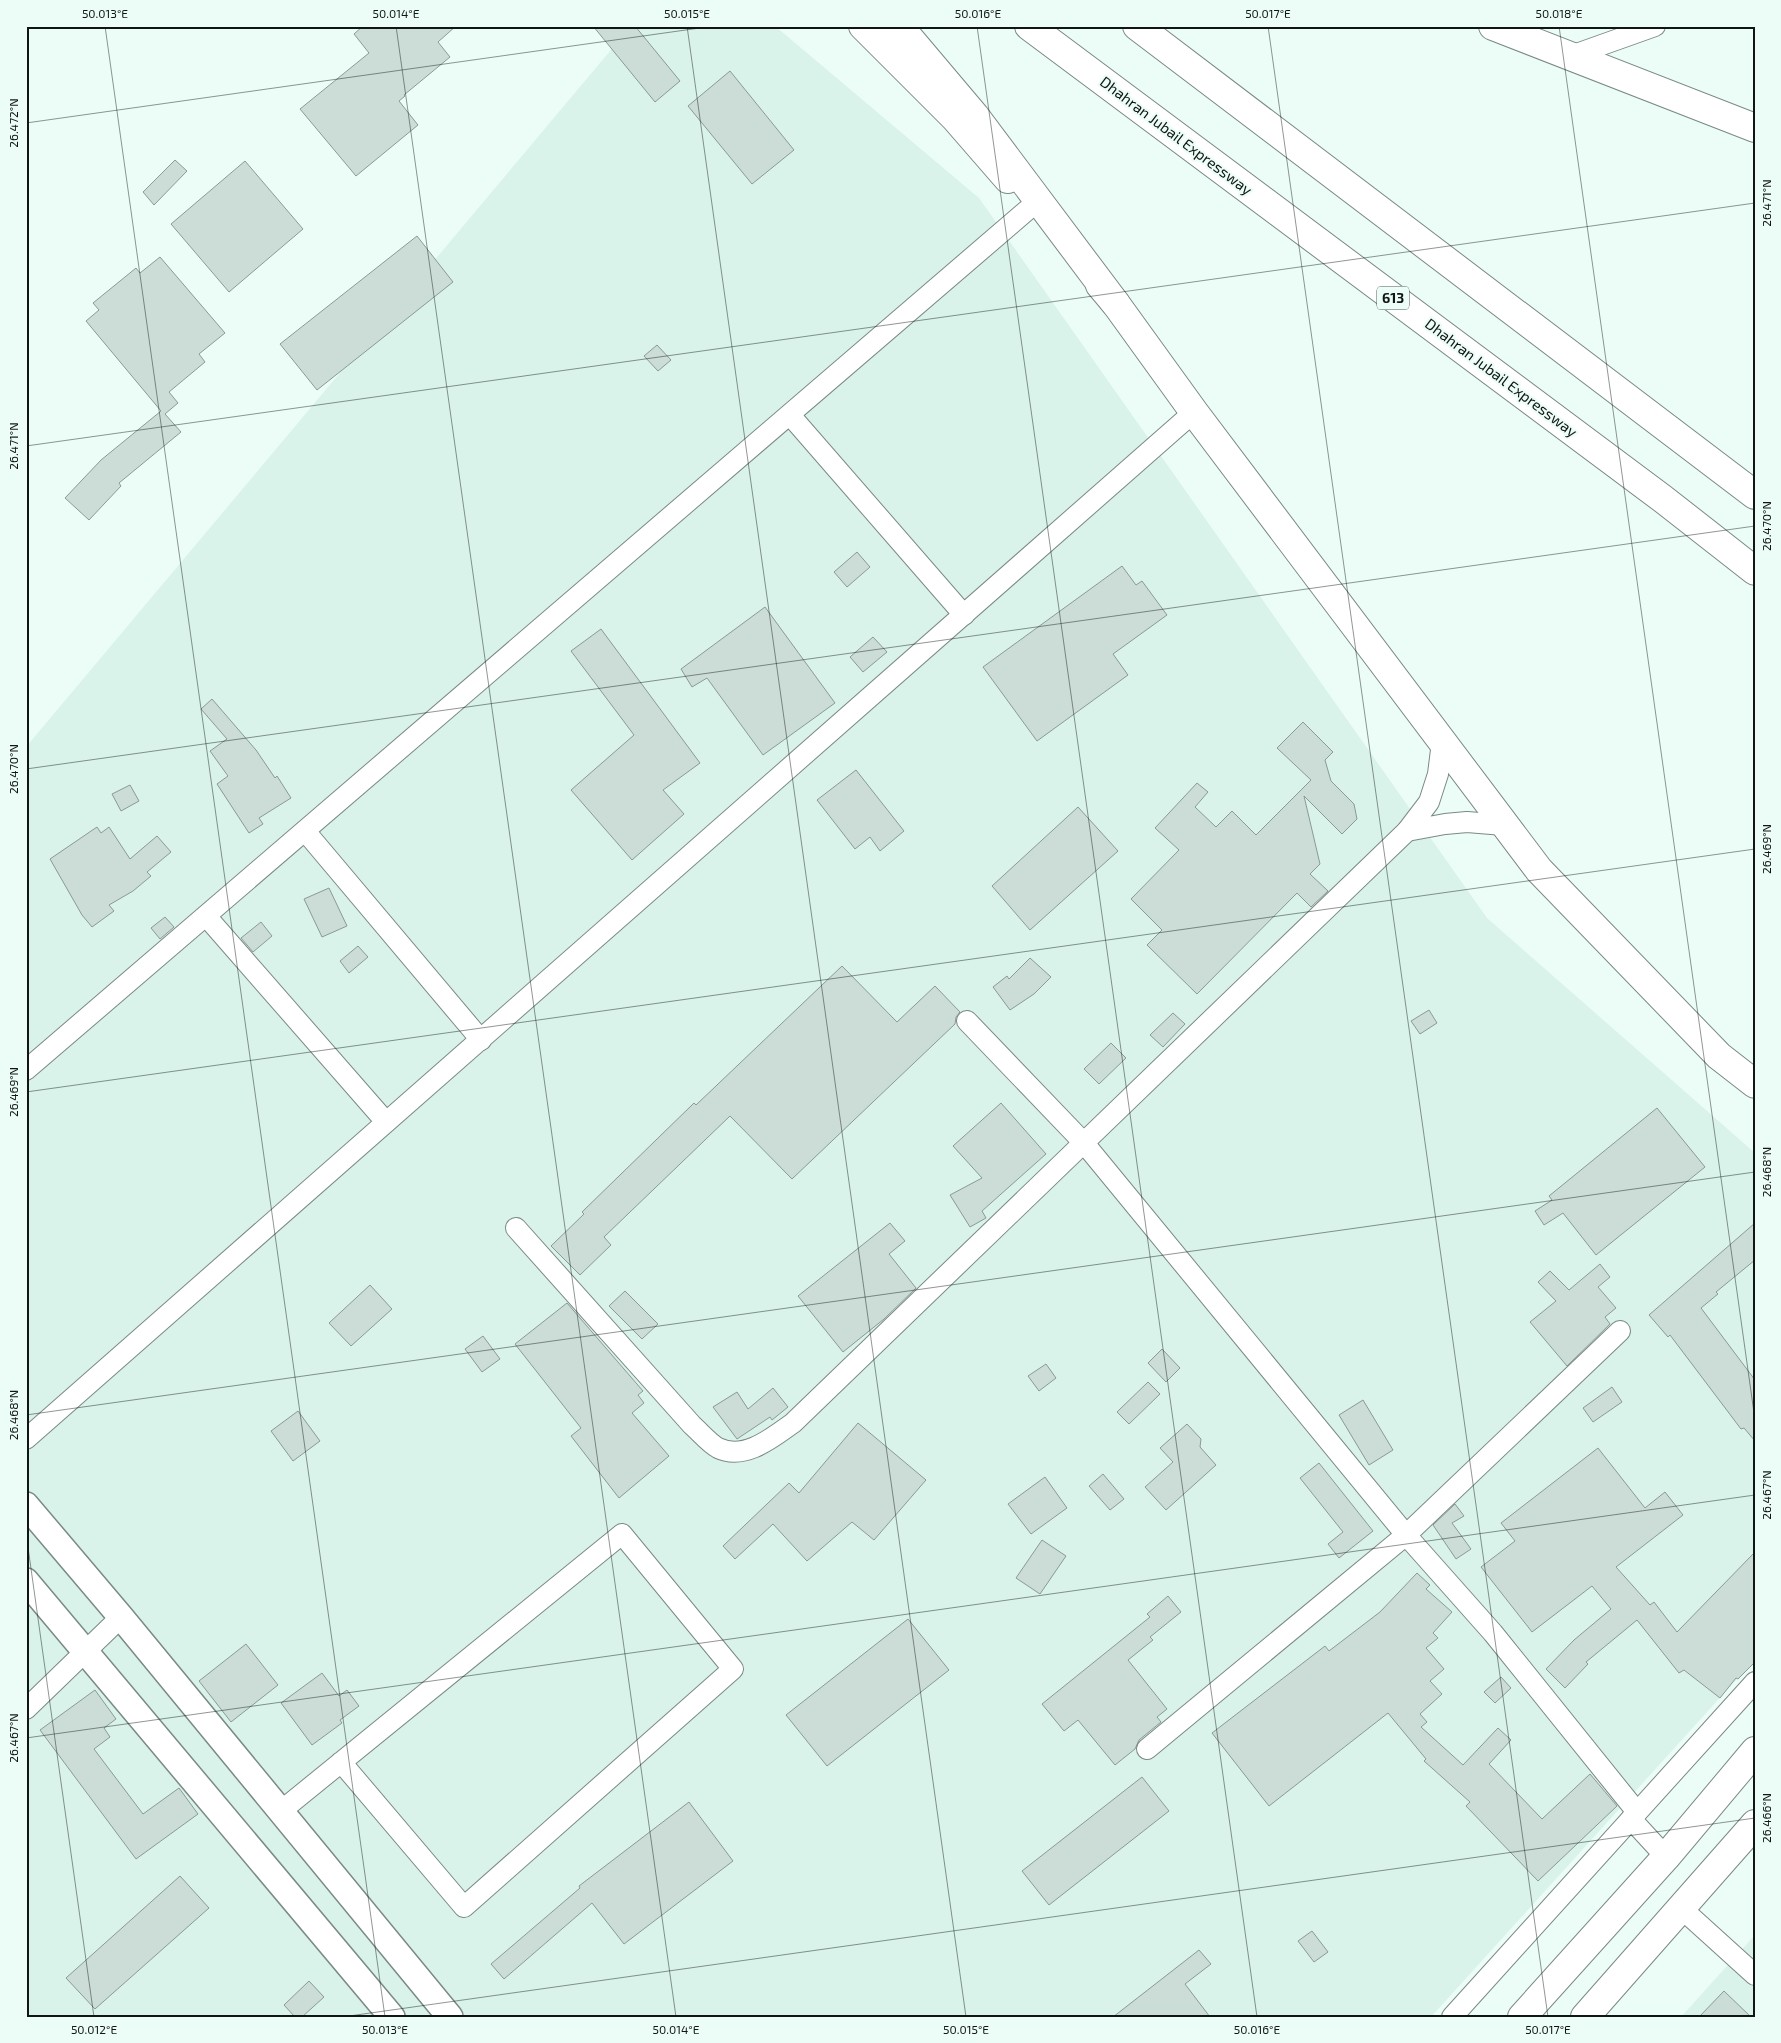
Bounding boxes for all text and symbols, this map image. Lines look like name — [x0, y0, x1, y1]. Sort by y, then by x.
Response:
text: 50.013°E — [82, 6, 128, 20]
text: 50.014°E — [373, 6, 420, 20]
text: 50.015°E — [664, 6, 710, 20]
text: 50.016°E — [955, 6, 1001, 20]
text: 50.017°E — [1245, 6, 1291, 20]
text: 50.018°E — [1536, 6, 1583, 20]
street label: Dhahran Jubail Expressway — [1097, 72, 1256, 198]
text: 26.472°N — [6, 98, 20, 148]
text: 26.471°N — [1759, 179, 1773, 227]
road number: 613 — [1377, 286, 1409, 310]
street label: Dhahran Jubail Expressway — [1422, 314, 1581, 440]
text: 26.471°N — [6, 422, 20, 470]
text: 26.470°N — [1759, 501, 1773, 551]
text: 26.470°N — [6, 744, 20, 794]
text: 26.469°N — [1759, 824, 1773, 874]
text: 26.469°N — [6, 1067, 20, 1117]
text: 26.468°N — [1759, 1147, 1773, 1197]
text: 26.468°N — [6, 1390, 20, 1440]
text: 26.467°N — [1759, 1470, 1773, 1520]
text: 26.467°N — [6, 1713, 20, 1763]
text: 26.466°N — [1759, 1793, 1773, 1843]
text: 50.012°E — [71, 2022, 117, 2036]
text: 50.013°E — [362, 2022, 408, 2036]
text: 50.014°E — [653, 2022, 700, 2036]
text: 50.015°E — [943, 2022, 989, 2036]
text: 50.016°E — [1234, 2022, 1280, 2036]
text: 50.017°E — [1525, 2022, 1571, 2036]

